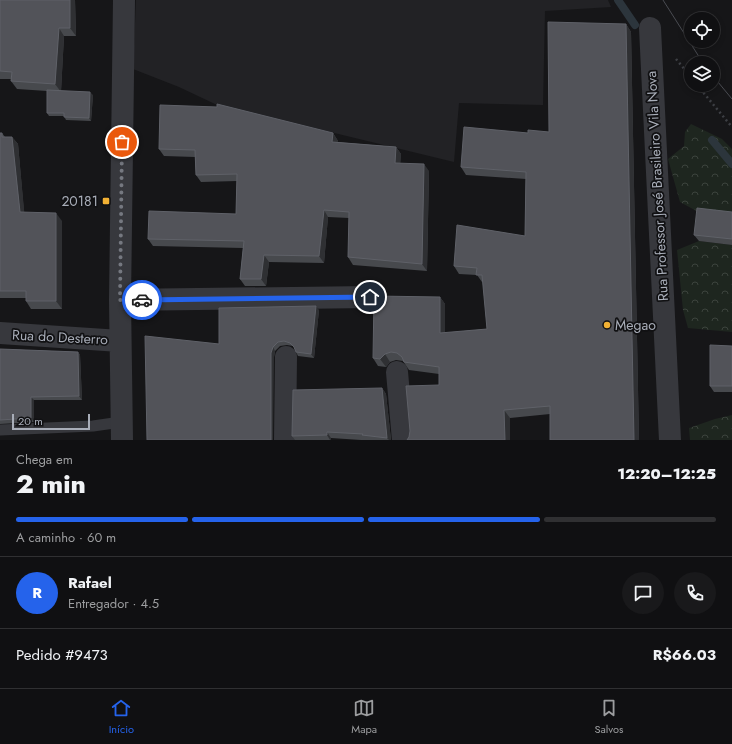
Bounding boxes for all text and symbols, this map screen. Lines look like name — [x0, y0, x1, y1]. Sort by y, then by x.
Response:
map controls — [684, 12, 720, 92]
button: locate — [684, 12, 720, 48]
button: layers — [684, 56, 720, 92]
street label: Rua Professor José Brasileiro Vila Nova — [641, 70, 673, 302]
pin — [105, 125, 139, 159]
icon: bag — [111, 131, 133, 153]
place label: 20181 — [61, 191, 98, 211]
marker: 20181 — [101, 196, 111, 206]
courier — [122, 280, 162, 320]
pin — [353, 280, 387, 314]
icon: home — [359, 286, 381, 308]
icon: car — [131, 289, 153, 311]
place label: Megao — [615, 315, 656, 335]
marker: Megao — [602, 320, 612, 330]
street label: Rua do Desterro — [12, 325, 109, 350]
scale bar — [12, 412, 90, 431]
text: 20 m — [18, 413, 43, 429]
text: Chega em — [16, 450, 73, 469]
text: 12:20–12:25 — [617, 463, 716, 485]
text: 2 min — [16, 465, 86, 503]
text: A caminho · 60 m — [16, 528, 116, 547]
text: Rafael — [68, 572, 112, 594]
button: chat — [622, 572, 664, 614]
button: phone — [674, 572, 716, 614]
text: R — [32, 582, 42, 604]
text: Entregador · 4.5 — [68, 594, 159, 613]
text: Pedido #9473 — [16, 644, 108, 666]
text: R$66.03 — [653, 644, 716, 666]
tab: Início — [109, 697, 134, 737]
tab: Mapa — [351, 697, 377, 737]
tab: Salvos — [594, 697, 623, 737]

